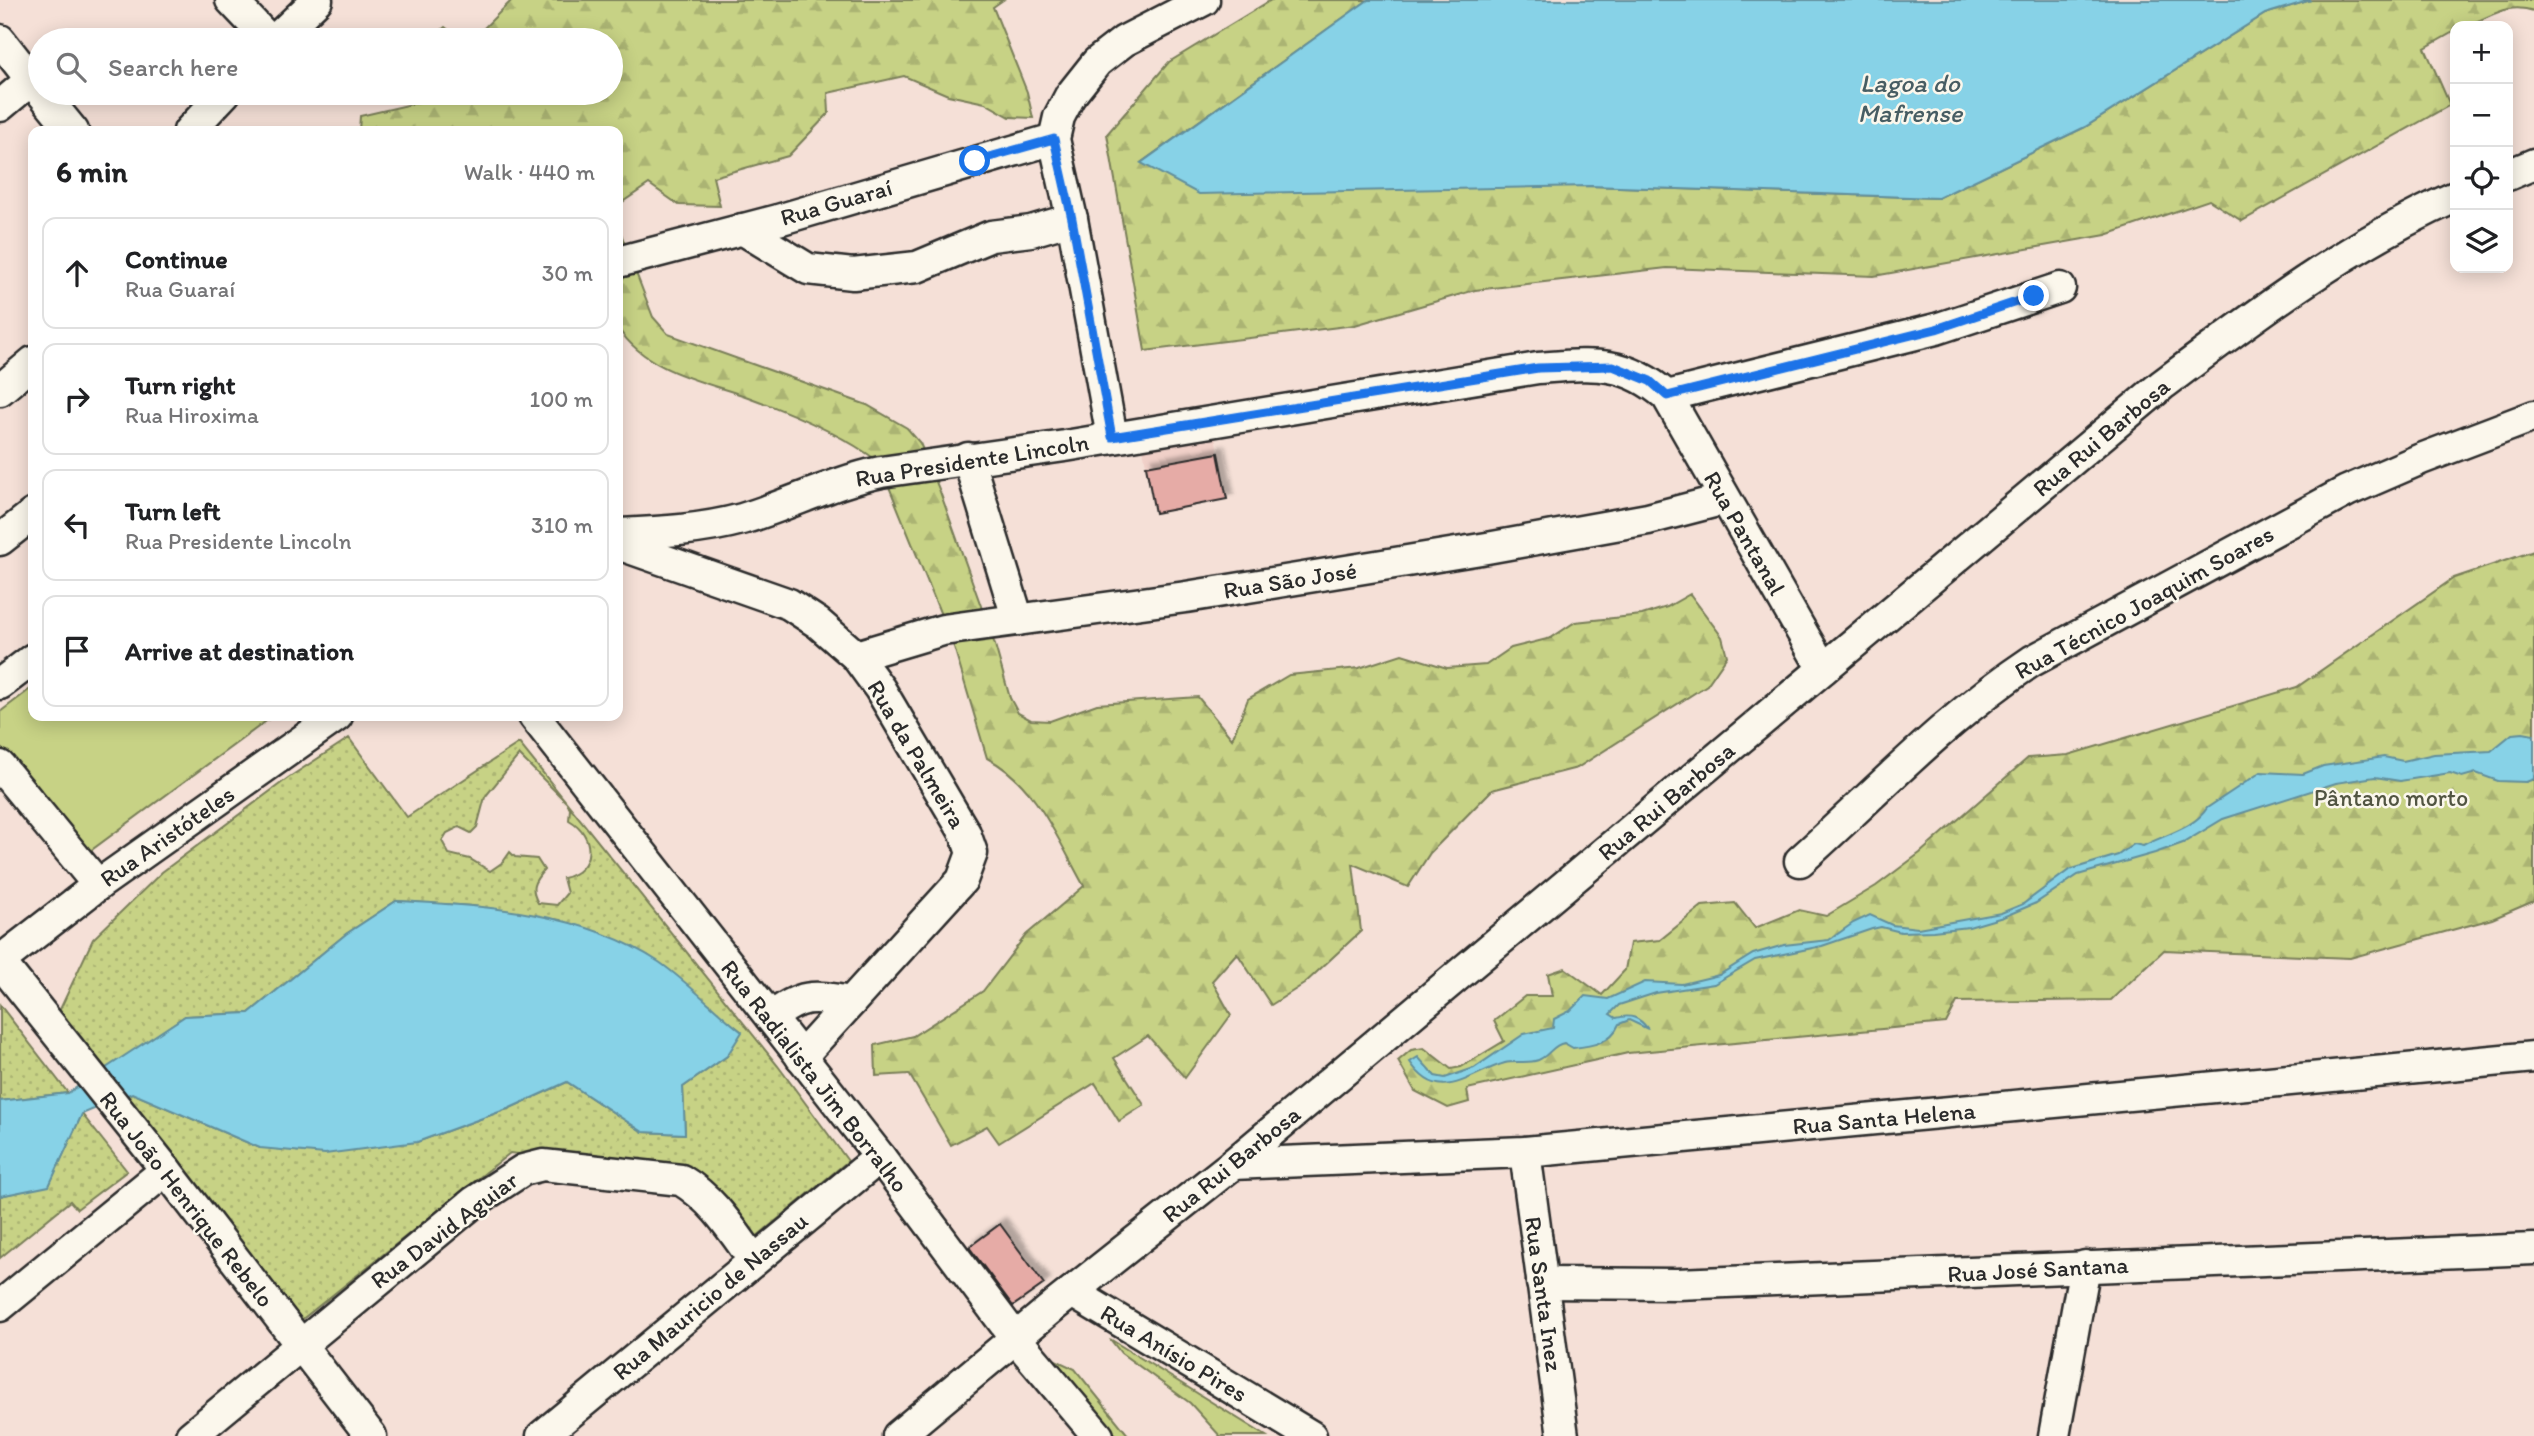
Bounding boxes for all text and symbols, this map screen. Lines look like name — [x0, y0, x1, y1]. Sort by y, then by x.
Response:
map controls — [2450, 21, 2513, 273]
button: + — [2450, 21, 2513, 84]
search box — [28, 28, 623, 105]
icon: search — [52, 48, 90, 86]
text: Search here — [108, 51, 238, 83]
water label: Lagoa do Mafrense — [1858, 67, 1964, 129]
button: − — [2450, 84, 2513, 147]
route start — [959, 145, 990, 176]
button: locate — [2450, 147, 2513, 210]
text: 6 min — [56, 153, 128, 190]
text: Walk · 440 m — [464, 158, 595, 186]
street label: Rua Guaraí — [777, 172, 895, 232]
button: layers — [2450, 210, 2513, 273]
text: Continue — [125, 243, 228, 275]
icon: ahead — [58, 254, 96, 292]
text: 30 m — [542, 259, 593, 287]
text: Rua Guaraí — [125, 275, 235, 303]
route end — [2018, 280, 2049, 311]
text: Turn right — [125, 369, 236, 401]
street label: Rua Rui Barbosa — [2027, 371, 2176, 503]
icon: right — [58, 380, 96, 418]
text: 100 m — [529, 385, 593, 413]
text: Rua Hiroxima — [125, 401, 259, 429]
street label: Rua Presidente Lincoln — [853, 427, 1091, 493]
street label: Rua Pantanal — [1698, 466, 1792, 600]
text: Turn left — [125, 495, 221, 527]
icon: left — [58, 506, 96, 544]
text: 310 m — [531, 511, 593, 539]
street label: Rua Técnico Joaquim Soares — [2009, 519, 2279, 685]
text: Rua Presidente Lincoln — [125, 527, 351, 555]
street label: Rua São José — [1221, 555, 1359, 605]
icon: arrive — [58, 632, 96, 670]
text: Arrive at destination — [125, 635, 354, 667]
street label: Rua da Palmeira — [861, 675, 973, 834]
street label: Rua Rui Barbosa — [1592, 735, 1741, 867]
street label: Rua Aristóteles — [94, 779, 240, 893]
park label: Pântano morto — [2314, 783, 2468, 812]
street label: Rua Radialista Jim Borralho — [715, 954, 915, 1198]
street label: Rua João Henrique Rebelo — [94, 1085, 280, 1313]
street label: Rua Santa Helena — [1791, 1096, 1977, 1140]
street label: Rua Rui Barbosa — [1156, 1099, 1306, 1229]
street label: Rua David Aguiar — [365, 1165, 524, 1295]
street label: Rua Mauricio de Nassau — [606, 1206, 814, 1386]
street label: Rua Santa Inez — [1519, 1215, 1569, 1373]
street label: Rua José Santana — [1947, 1250, 2130, 1288]
street label: Rua Anísio Pires — [1095, 1298, 1253, 1408]

